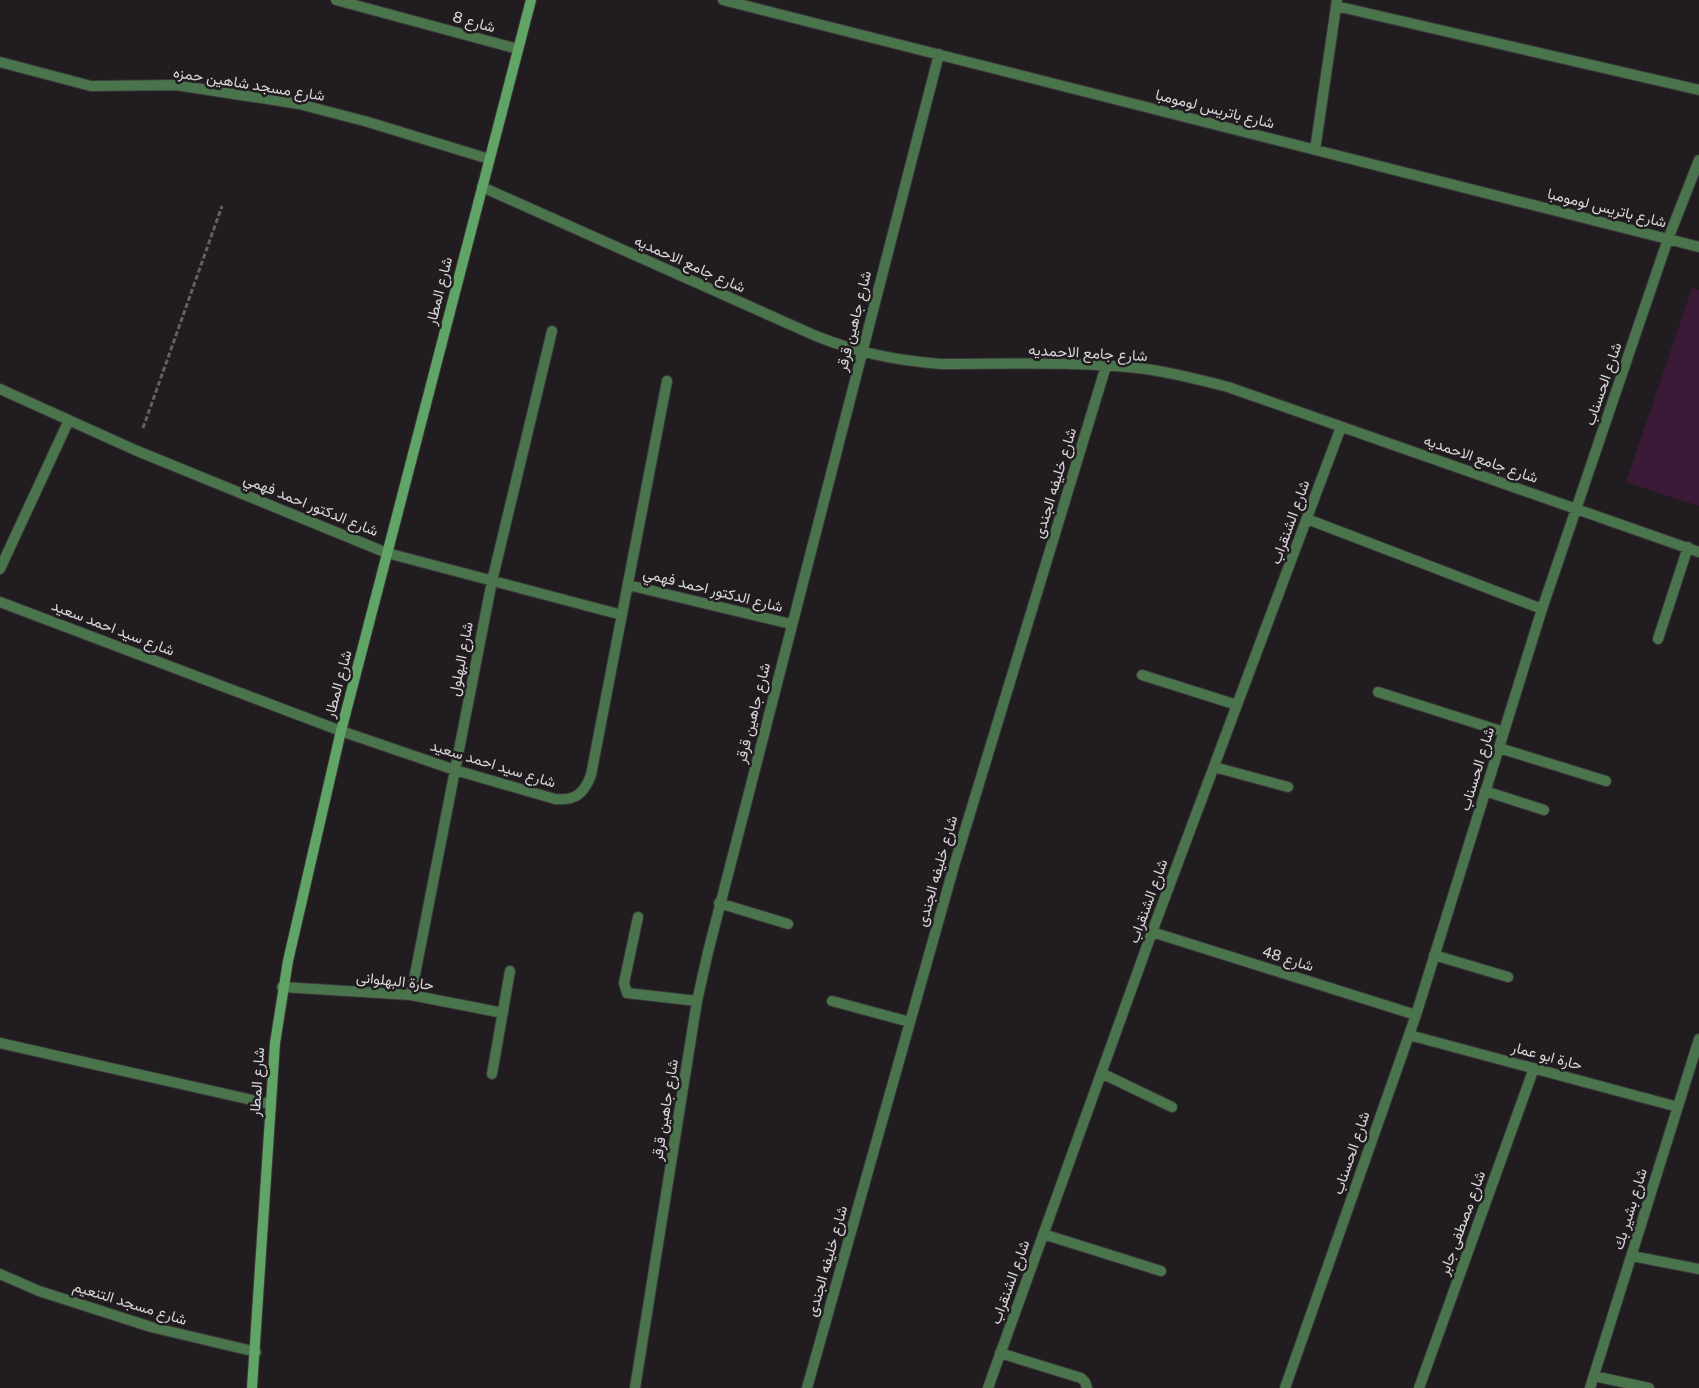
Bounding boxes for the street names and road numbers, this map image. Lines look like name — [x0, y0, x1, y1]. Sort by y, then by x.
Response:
street label: شارع 8 — [450, 8, 498, 38]
street label: شارع مسجد شاهين حمزه — [172, 63, 326, 107]
street label: شارع باتريس لومومبا — [1153, 85, 1277, 134]
street label: شارع باتريس لومومبا — [1545, 184, 1669, 233]
street label: شارع جامع الاحمديه — [631, 231, 748, 298]
street label: شارع المطار — [422, 255, 458, 328]
street label: شارع جاهين قرقر — [833, 269, 877, 375]
street label: شارع الحسناب — [1580, 340, 1628, 429]
street label: شارع جامع الاحمديه — [1028, 341, 1148, 367]
street label: شارع خليفه الجندى — [1030, 425, 1082, 541]
street label: شارع جامع الاحمديه — [1421, 431, 1541, 489]
street label: شارع الدكتور احمد فهمي — [240, 470, 381, 544]
street label: شارع الشنقراب — [1266, 477, 1315, 567]
street label: شارع الدكتور احمد فهمي — [640, 564, 785, 620]
street label: شارع سيد احمد سعيد — [48, 596, 177, 662]
street label: شارع البهلول — [445, 620, 479, 698]
street label: شارع المطار — [320, 648, 358, 721]
street label: شارع جاهين قرقر — [732, 661, 776, 767]
street label: شارع الحسناب — [1456, 725, 1500, 814]
street label: شارع سيد احمد سعيد — [427, 736, 558, 794]
street label: شارع خليفه الجندى — [913, 813, 963, 929]
street label: شارع الشنقراب — [1124, 856, 1173, 946]
street label: شارع 48 — [1259, 943, 1316, 977]
street label: حارة البهلوانى — [355, 968, 435, 995]
street label: حارة ابو عمار — [1509, 1038, 1584, 1074]
street label: شارع المطار — [246, 1047, 270, 1118]
street label: شارع جاهين قرقر — [648, 1058, 684, 1164]
street label: شارع الحسناب — [1328, 1109, 1376, 1198]
street label: شارع بشير بك — [1609, 1166, 1653, 1253]
street label: شارع مصطفى جابر — [1434, 1168, 1491, 1279]
street label: شارع خليفه الجندى — [803, 1203, 853, 1319]
street label: شارع الشنقراب — [986, 1237, 1035, 1327]
street label: شارع مسجد التنعيم — [70, 1277, 189, 1331]

